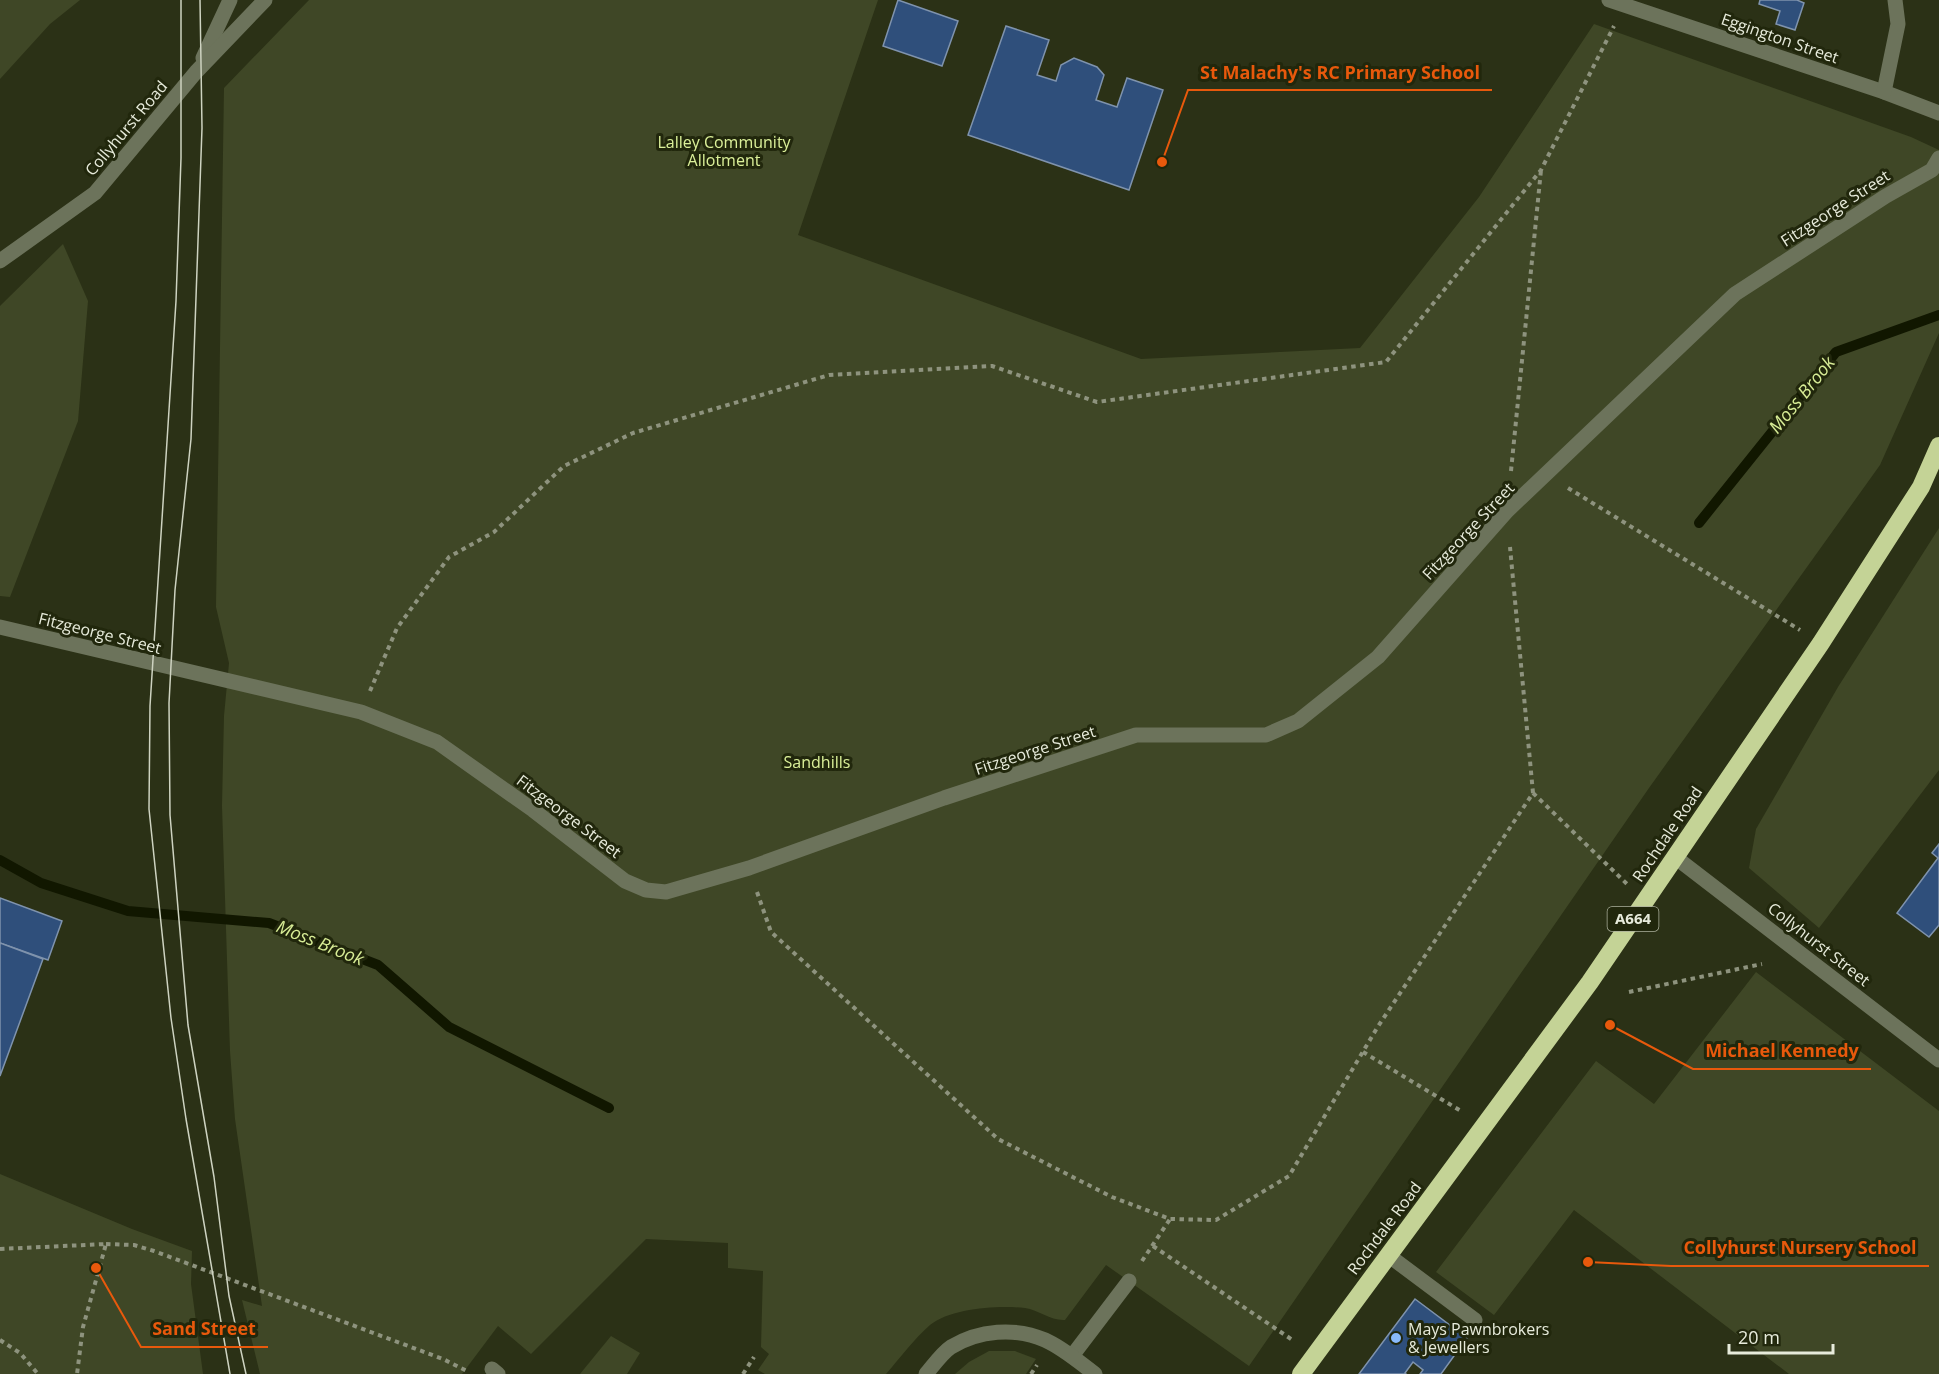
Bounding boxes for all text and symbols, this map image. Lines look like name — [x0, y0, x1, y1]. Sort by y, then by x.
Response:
street label: Eggington Street — [1718, 8, 1842, 68]
callout: St Malachy's RC Primary School — [1188, 54, 1492, 90]
text: St Malachy's RC Primary School — [1200, 60, 1480, 84]
street label: Collyhurst Road — [80, 76, 172, 180]
park label: Lalley Community Allotment — [657, 131, 792, 171]
street label: Fitzgeorge Street — [1776, 164, 1894, 251]
water label: Moss Brook — [1763, 350, 1840, 438]
street label: Fitzgeorge Street — [1417, 477, 1519, 585]
street label: Fitzgeorge Street — [36, 607, 164, 659]
street label: Fitzgeorge Street — [972, 720, 1099, 780]
park label: Sandhills — [784, 751, 850, 773]
street label: Fitzgeorge Street — [512, 769, 626, 863]
street label: Rochdale Road — [1627, 782, 1707, 886]
street label: Collyhurst Street — [1763, 897, 1875, 991]
road number: A664 — [1608, 907, 1658, 931]
water label: Moss Brook — [273, 914, 369, 971]
callout: Michael Kennedy — [1693, 1033, 1871, 1069]
text: Michael Kennedy — [1705, 1038, 1860, 1062]
street label: Rochdale Road — [1342, 1177, 1426, 1279]
callout: Collyhurst Nursery School — [1671, 1230, 1929, 1266]
text: Collyhurst Nursery School — [1683, 1235, 1917, 1259]
callout: Sand Street — [141, 1311, 268, 1347]
text: Sand Street — [152, 1316, 256, 1340]
scale bar — [1729, 1317, 1832, 1355]
place label: Mays Pawnbrokers & Jewellers — [1408, 1318, 1549, 1358]
text: 20 m — [1738, 1325, 1780, 1349]
marker: Mays Pawnbrokers & Jewellers — [1389, 1331, 1403, 1345]

